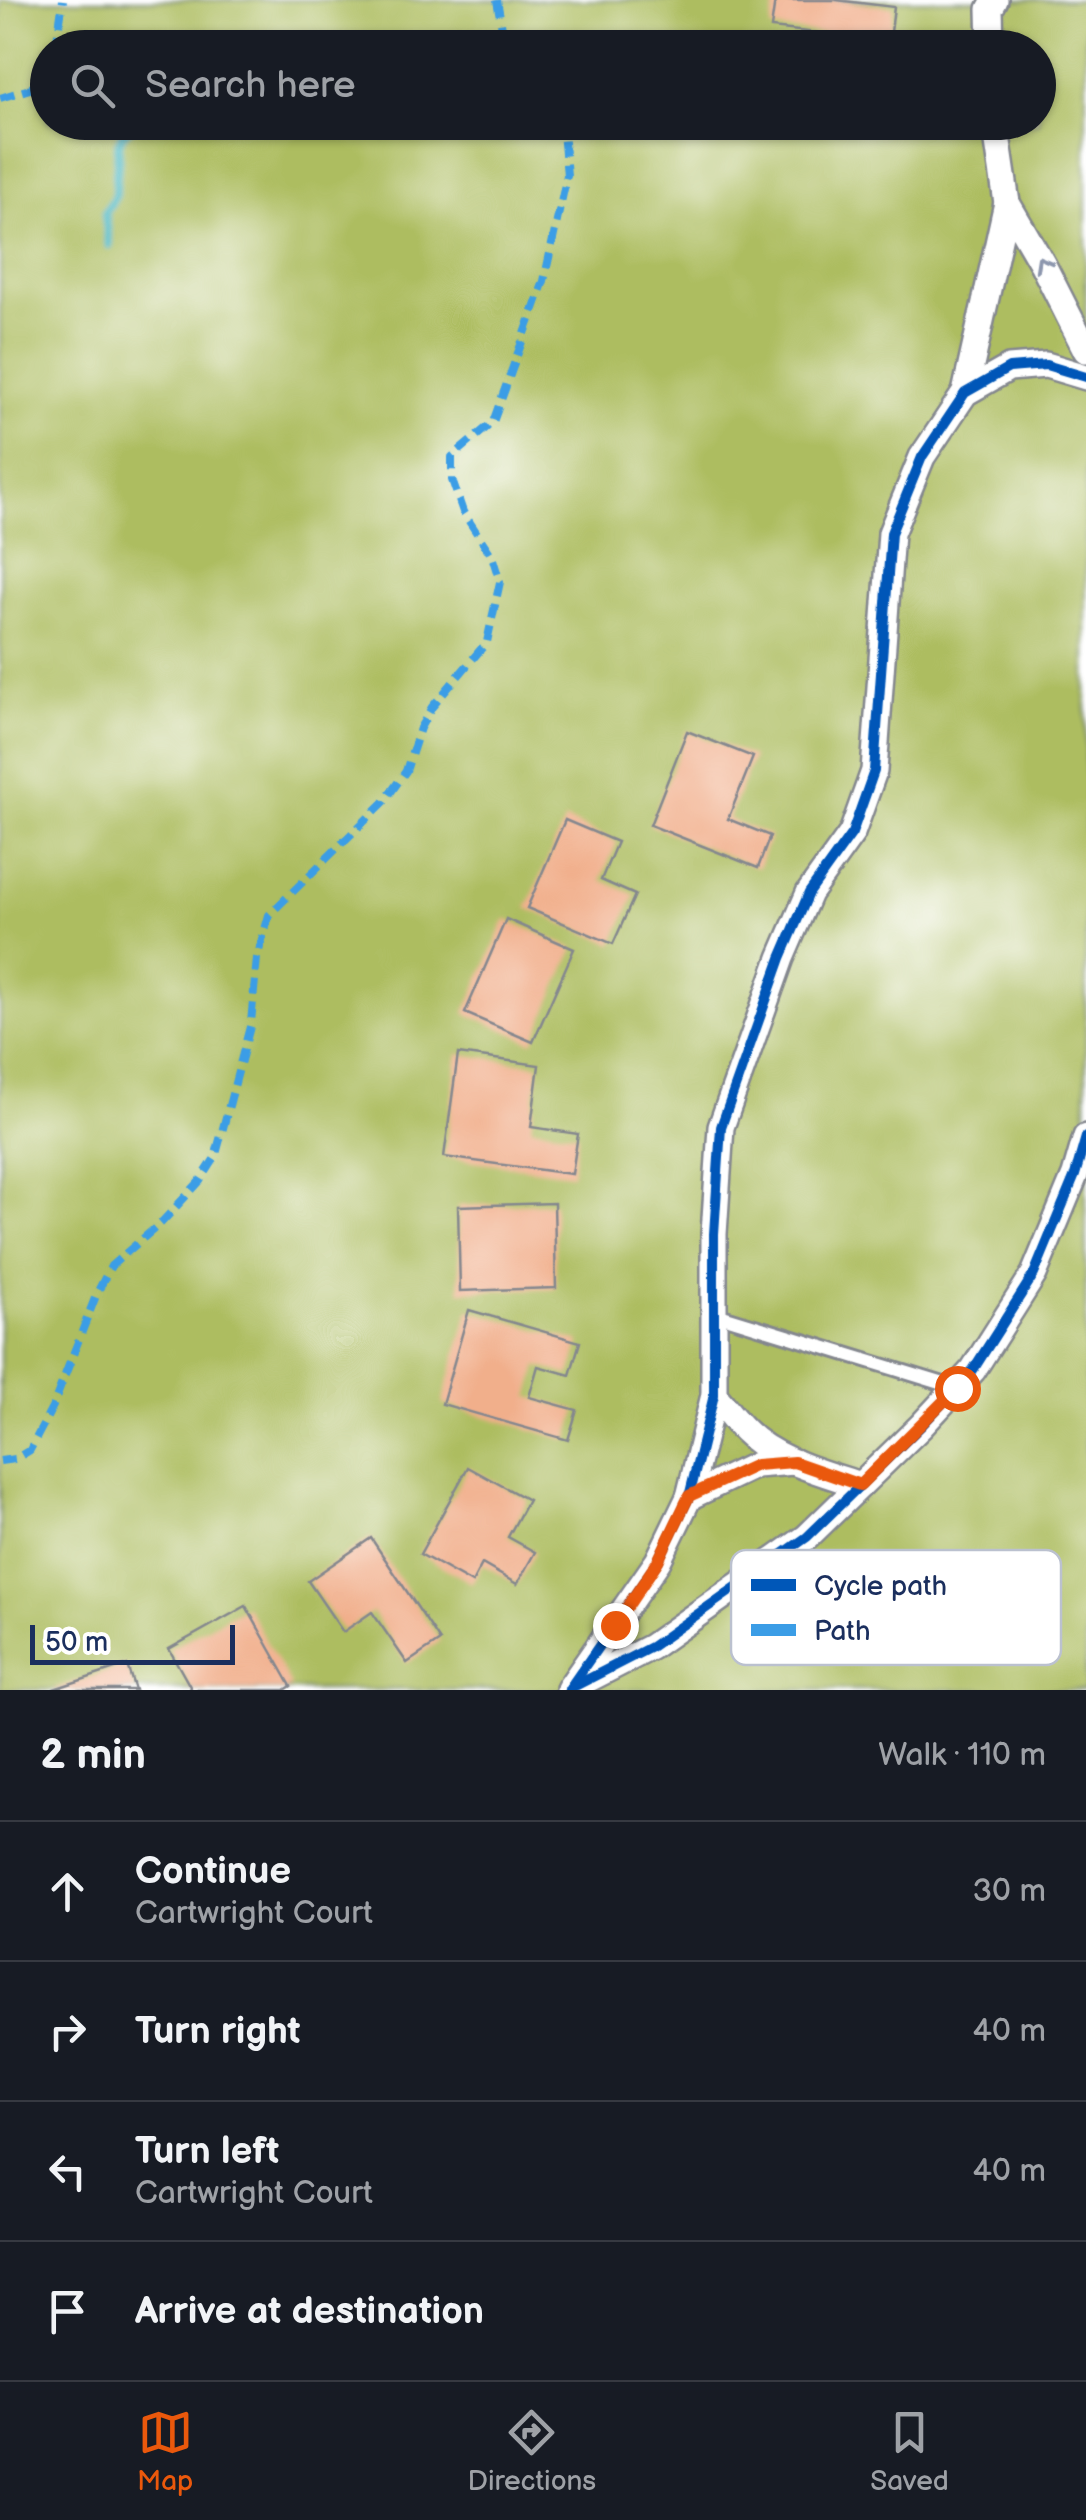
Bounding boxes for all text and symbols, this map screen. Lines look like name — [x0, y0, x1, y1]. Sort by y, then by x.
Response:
search box — [30, 30, 1056, 140]
icon: search — [65, 58, 120, 113]
text: Search here — [145, 63, 356, 108]
one-way arrow — [1034, 256, 1054, 274]
route start — [935, 1366, 981, 1412]
legend — [731, 1550, 1061, 1665]
text: Cycle path — [814, 1570, 947, 1603]
route end — [593, 1603, 639, 1649]
text: Path — [814, 1615, 870, 1648]
scale bar — [30, 1620, 235, 1664]
text: 50 m — [45, 1626, 108, 1659]
text: 2 min — [40, 1730, 146, 1781]
text: Walk · 110 m — [878, 1736, 1046, 1775]
text: Continue — [135, 1849, 291, 1894]
icon: ahead — [40, 1864, 95, 1919]
text: 30 m — [972, 1872, 1046, 1911]
text: Cartwright Court — [135, 1894, 373, 1933]
icon: right — [40, 2004, 95, 2059]
text: Turn right — [135, 2009, 300, 2054]
text: 40 m — [973, 2012, 1046, 2051]
text: Turn left — [135, 2129, 279, 2174]
icon: left — [40, 2144, 95, 2199]
text: 40 m — [973, 2152, 1046, 2191]
text: Cartwright Court — [135, 2174, 373, 2213]
icon: arrive — [40, 2284, 95, 2339]
text: Arrive at destination — [135, 2289, 484, 2334]
tab: Map — [137, 2405, 193, 2498]
tab: Directions — [467, 2405, 596, 2498]
tab: Saved — [870, 2405, 949, 2498]

